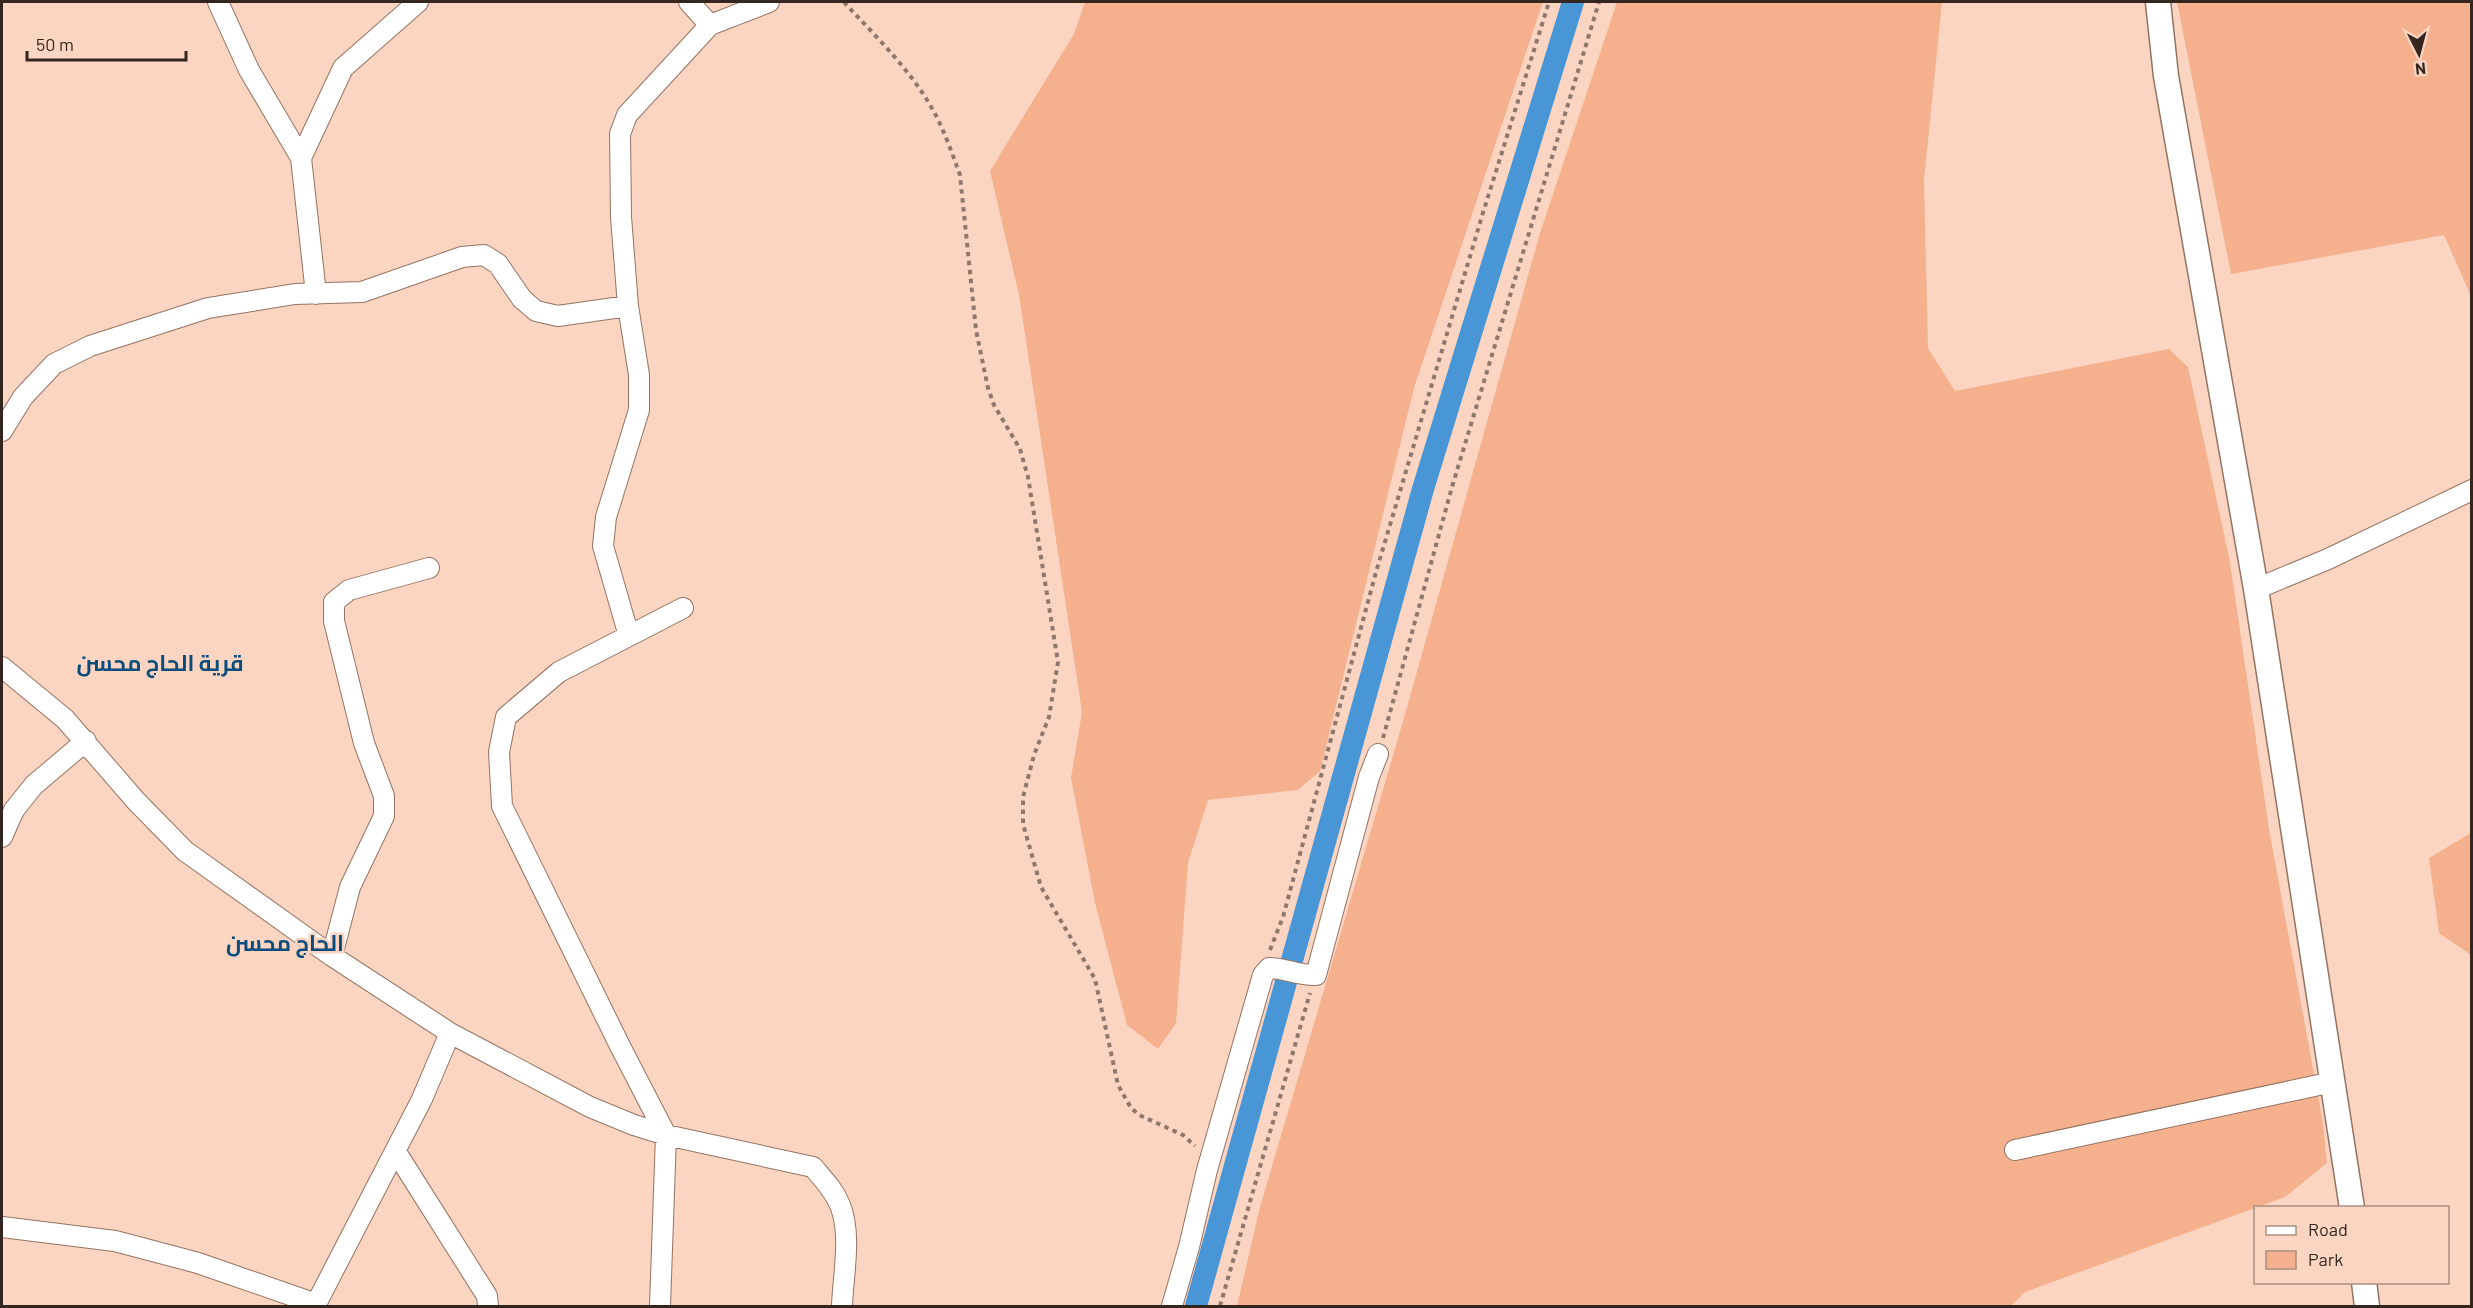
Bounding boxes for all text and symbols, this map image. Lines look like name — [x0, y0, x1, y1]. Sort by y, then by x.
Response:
scale bar — [27, 24, 186, 62]
north arrow — [2389, 24, 2449, 84]
text: 50 m — [36, 33, 74, 55]
text: N — [2414, 59, 2427, 79]
district label: قرية الحاج محسن — [76, 649, 244, 678]
district label: الحاج محسن — [226, 929, 344, 958]
legend — [2254, 1206, 2449, 1284]
text: Road — [2308, 1218, 2348, 1240]
text: Park — [2308, 1248, 2343, 1270]

